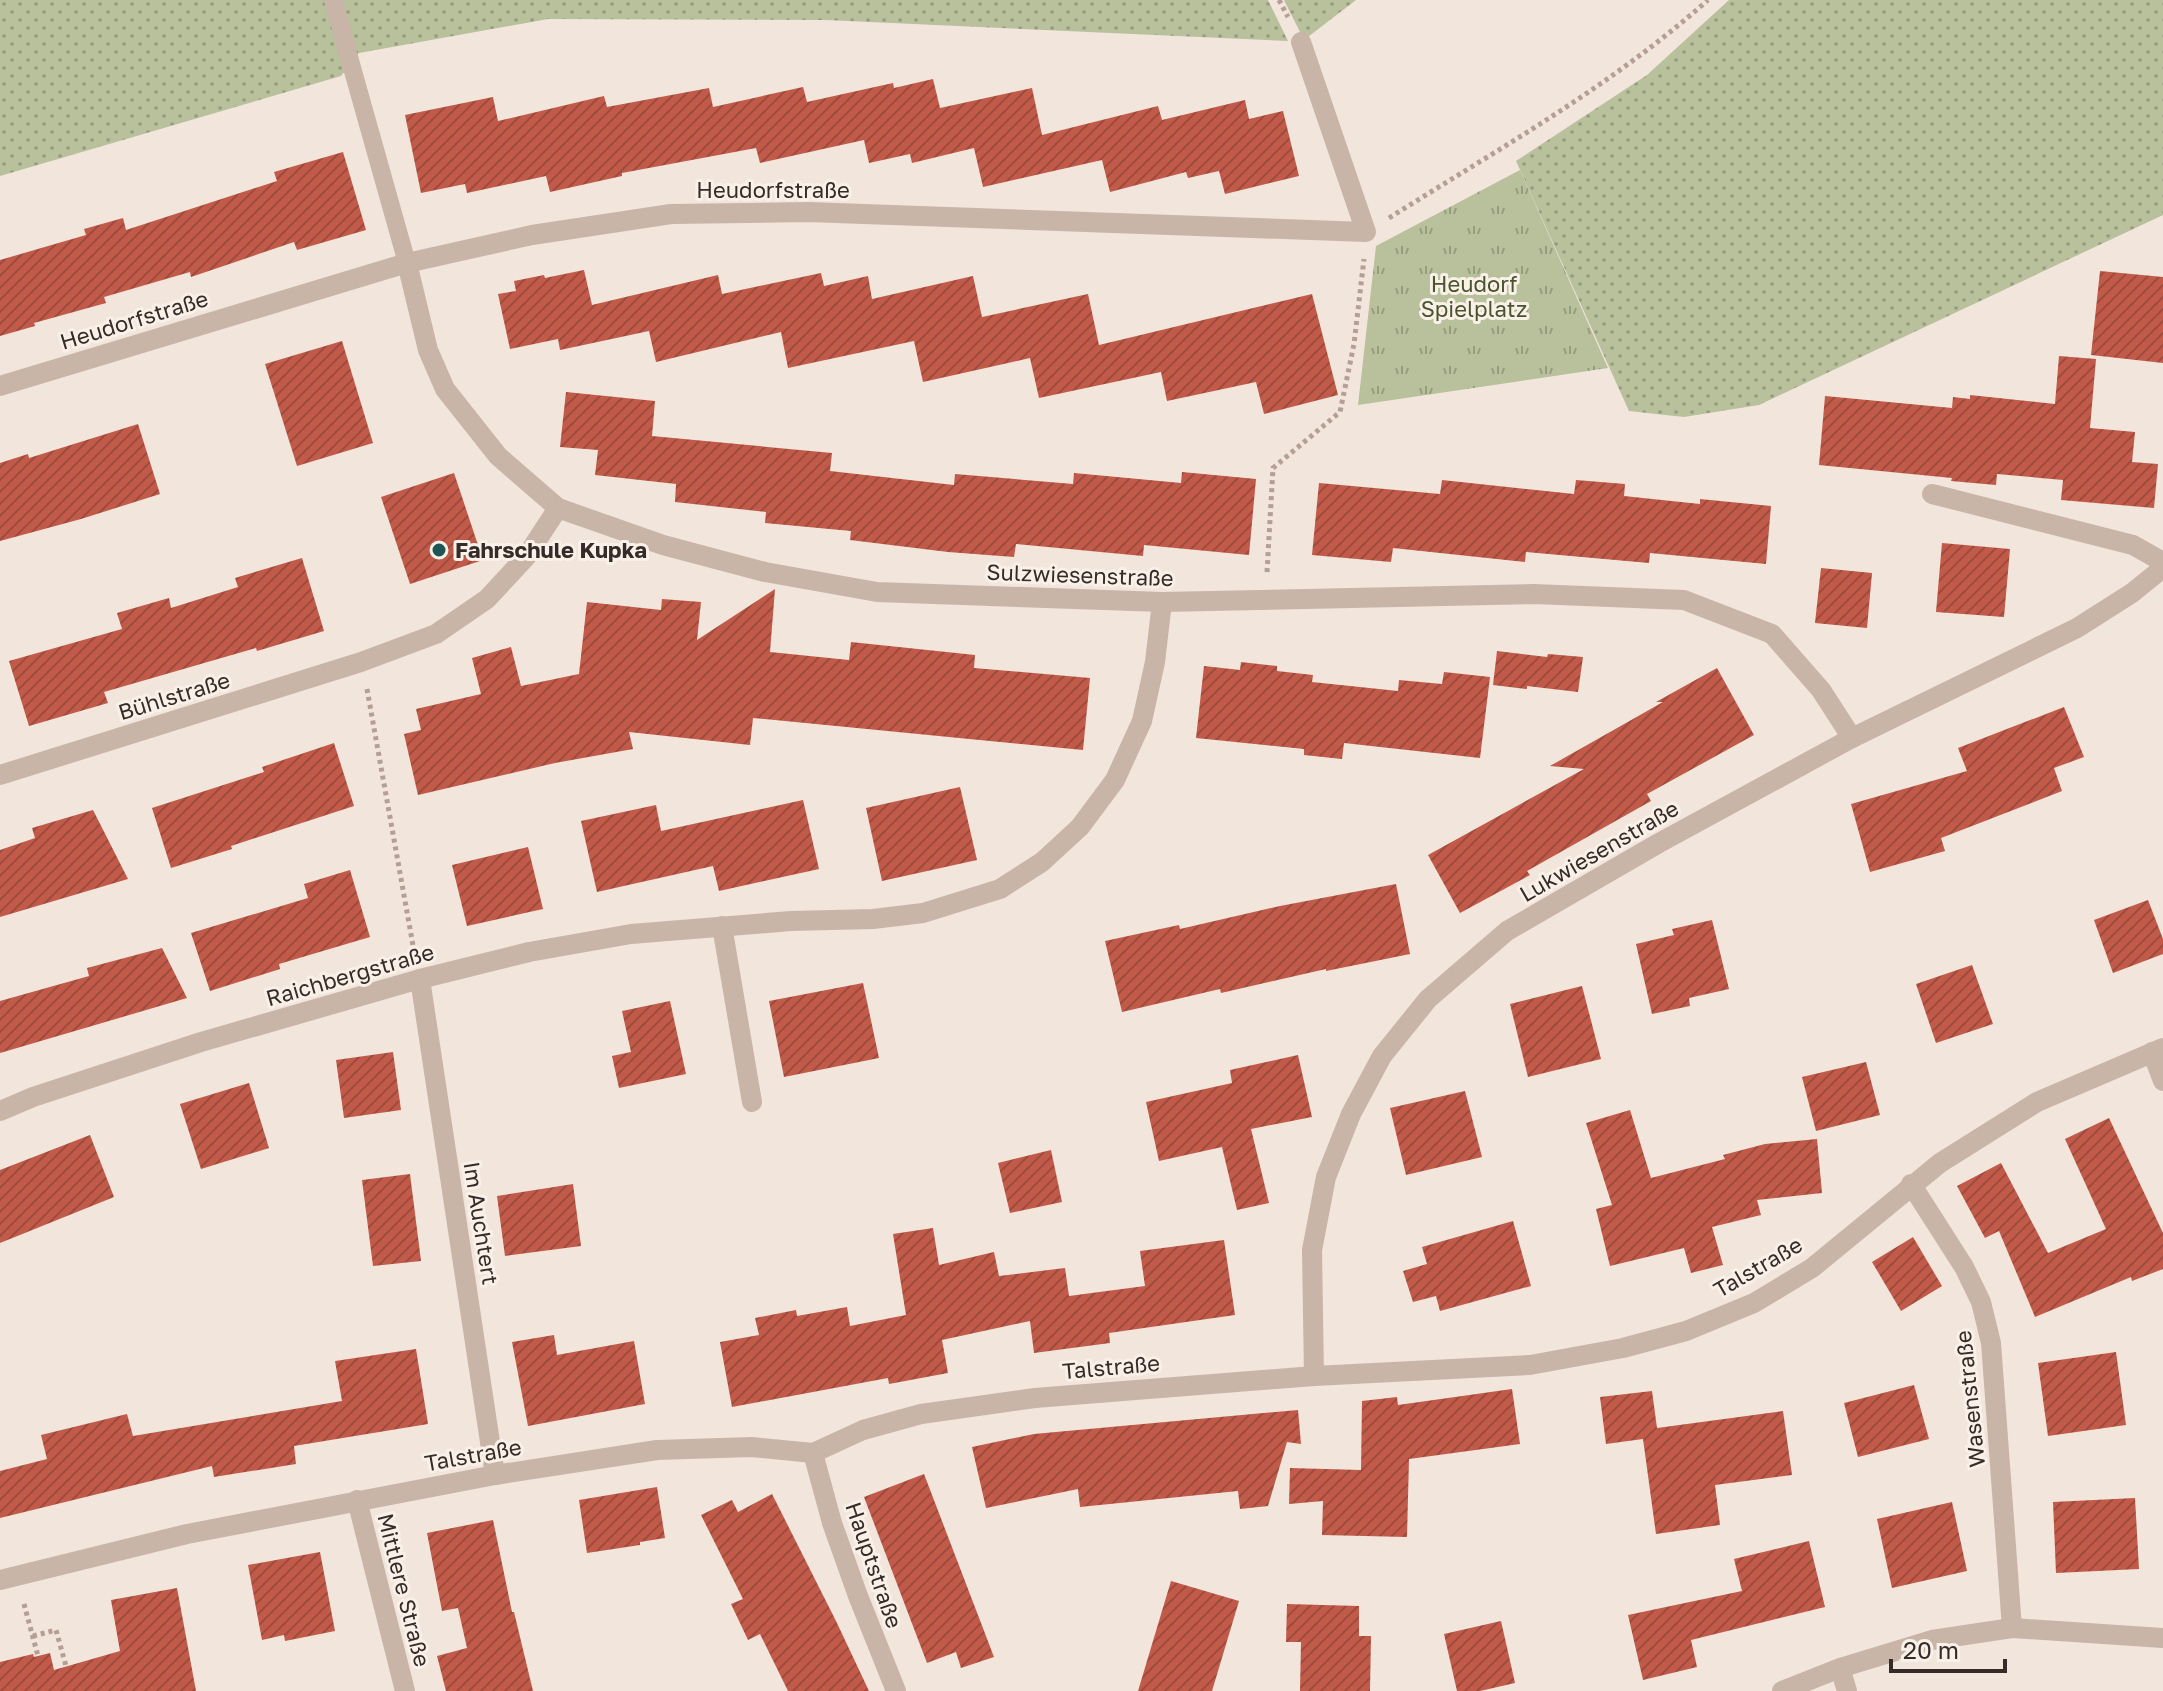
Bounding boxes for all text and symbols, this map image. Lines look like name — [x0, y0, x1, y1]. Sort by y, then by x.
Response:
street label: Heudorfstraße — [696, 176, 850, 203]
park label: Heudorf Spielplatz — [1421, 270, 1527, 322]
street label: Heudorfstraße — [57, 284, 211, 355]
place label: Fahrschule Kupka — [455, 536, 647, 563]
marker: Fahrschule Kupka — [430, 541, 448, 559]
street label: Sulzwiesenstraße — [986, 558, 1174, 591]
street label: Bühlstraße — [115, 666, 233, 725]
street label: Lukwiesenstraße — [1514, 794, 1683, 907]
street label: Raichbergstraße — [263, 938, 437, 1011]
street label: Im Auchtert — [458, 1159, 505, 1286]
street label: Talstraße — [1709, 1230, 1807, 1303]
street label: Wasenstraße — [1949, 1329, 1990, 1469]
street label: Talstraße — [1061, 1349, 1161, 1384]
street label: Talstraße — [422, 1433, 523, 1476]
street label: Hauptstraße — [840, 1498, 909, 1631]
street label: Mittlere Straße — [372, 1510, 437, 1669]
scale bar — [1891, 1623, 2005, 1673]
text: 20 m — [1903, 1635, 1959, 1664]

